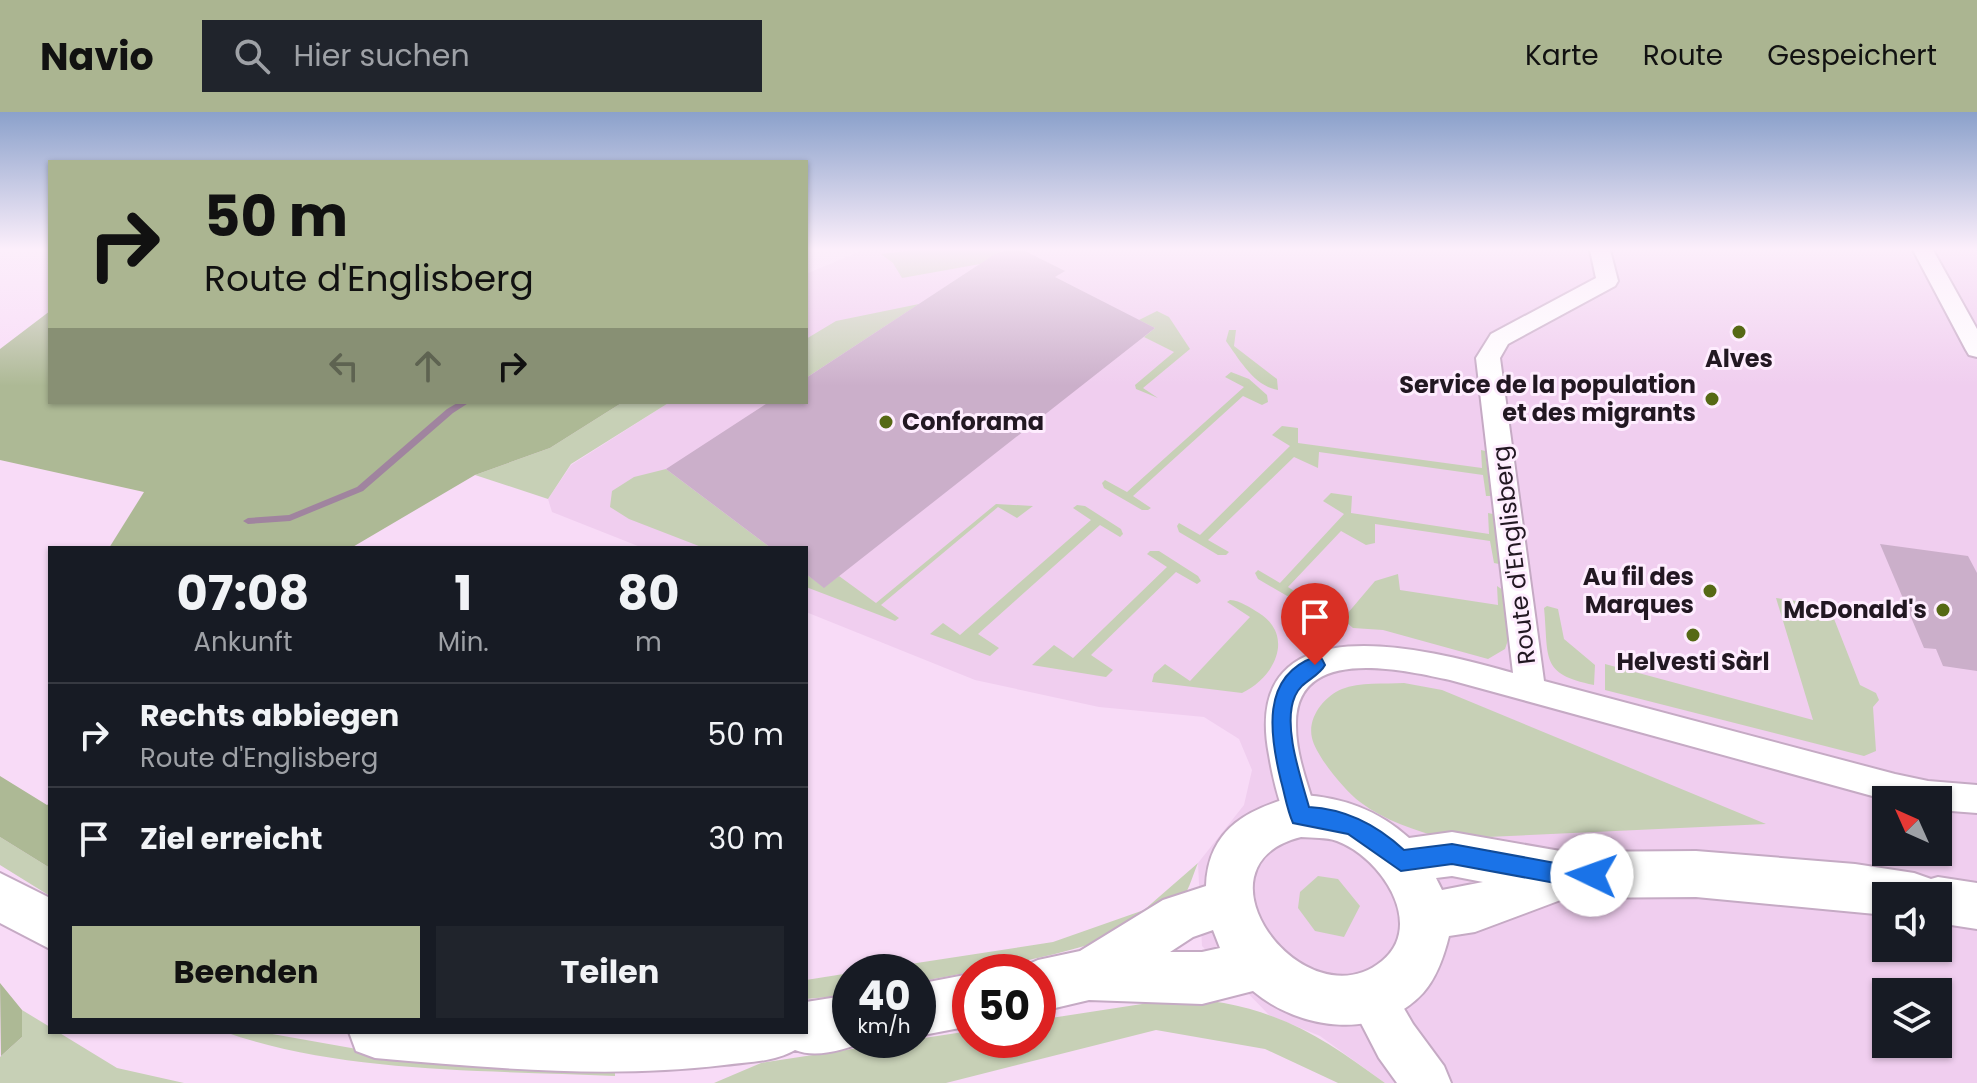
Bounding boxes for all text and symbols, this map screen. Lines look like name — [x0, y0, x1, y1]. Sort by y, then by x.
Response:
search box — [202, 20, 762, 92]
text: Navio — [40, 30, 154, 83]
icon: search — [230, 34, 274, 78]
text: Hier suchen — [294, 34, 470, 77]
text: Karte — [1525, 36, 1599, 75]
text: Route — [1643, 36, 1723, 75]
text: Gespeichert — [1767, 36, 1937, 75]
text: 50 m — [204, 177, 348, 256]
icon: right — [72, 192, 176, 296]
text: Route d'Englisberg — [204, 253, 534, 304]
marker: Alves — [1730, 323, 1748, 341]
place label: Alves — [1705, 342, 1773, 375]
icon: left — [322, 344, 366, 388]
icon: ahead — [406, 344, 450, 388]
icon: right — [490, 344, 534, 388]
place label: Service de la population et des migrants — [1399, 368, 1696, 429]
marker: Service de la population et des migrants — [1703, 390, 1721, 408]
place label: Conforama — [902, 405, 1044, 438]
marker: Conforama — [877, 413, 895, 431]
street label: Route d'Englisberg — [1484, 444, 1543, 666]
text: 07:08 — [176, 560, 309, 627]
text: 1 — [454, 560, 472, 627]
text: 80 — [617, 560, 680, 627]
place label: Au fil des Marques — [1583, 560, 1694, 621]
marker: Au fil des Marques — [1701, 582, 1719, 600]
pin — [1281, 583, 1349, 665]
place label: McDonald's — [1783, 593, 1927, 626]
icon: arrive — [1293, 595, 1337, 639]
marker: McDonald's — [1934, 601, 1952, 619]
text: Ankunft — [194, 624, 292, 660]
text: Min. — [438, 624, 489, 660]
text: m — [635, 624, 662, 660]
marker: Helvesti Sàrl — [1684, 626, 1702, 644]
place label: Helvesti Sàrl — [1617, 645, 1769, 678]
text: Rechts abbiegen — [140, 694, 399, 737]
icon: right — [72, 713, 116, 757]
text: 50 m — [707, 713, 784, 756]
text: Route d'Englisberg — [140, 740, 378, 776]
north arrow — [1872, 786, 1952, 866]
map controls — [1872, 786, 1952, 1058]
icon: arrive — [72, 817, 116, 861]
text: Ziel erreicht — [140, 817, 322, 860]
text: 30 m — [709, 817, 784, 860]
position arrow — [1550, 833, 1634, 917]
button: sound — [1872, 882, 1952, 962]
button: Beenden — [72, 926, 420, 1018]
button: Teilen — [436, 926, 784, 1018]
speed limit sign: 50 — [952, 954, 1056, 1058]
text: 40 — [857, 968, 911, 1024]
button: layers — [1872, 978, 1952, 1058]
text: km/h — [857, 1012, 911, 1040]

